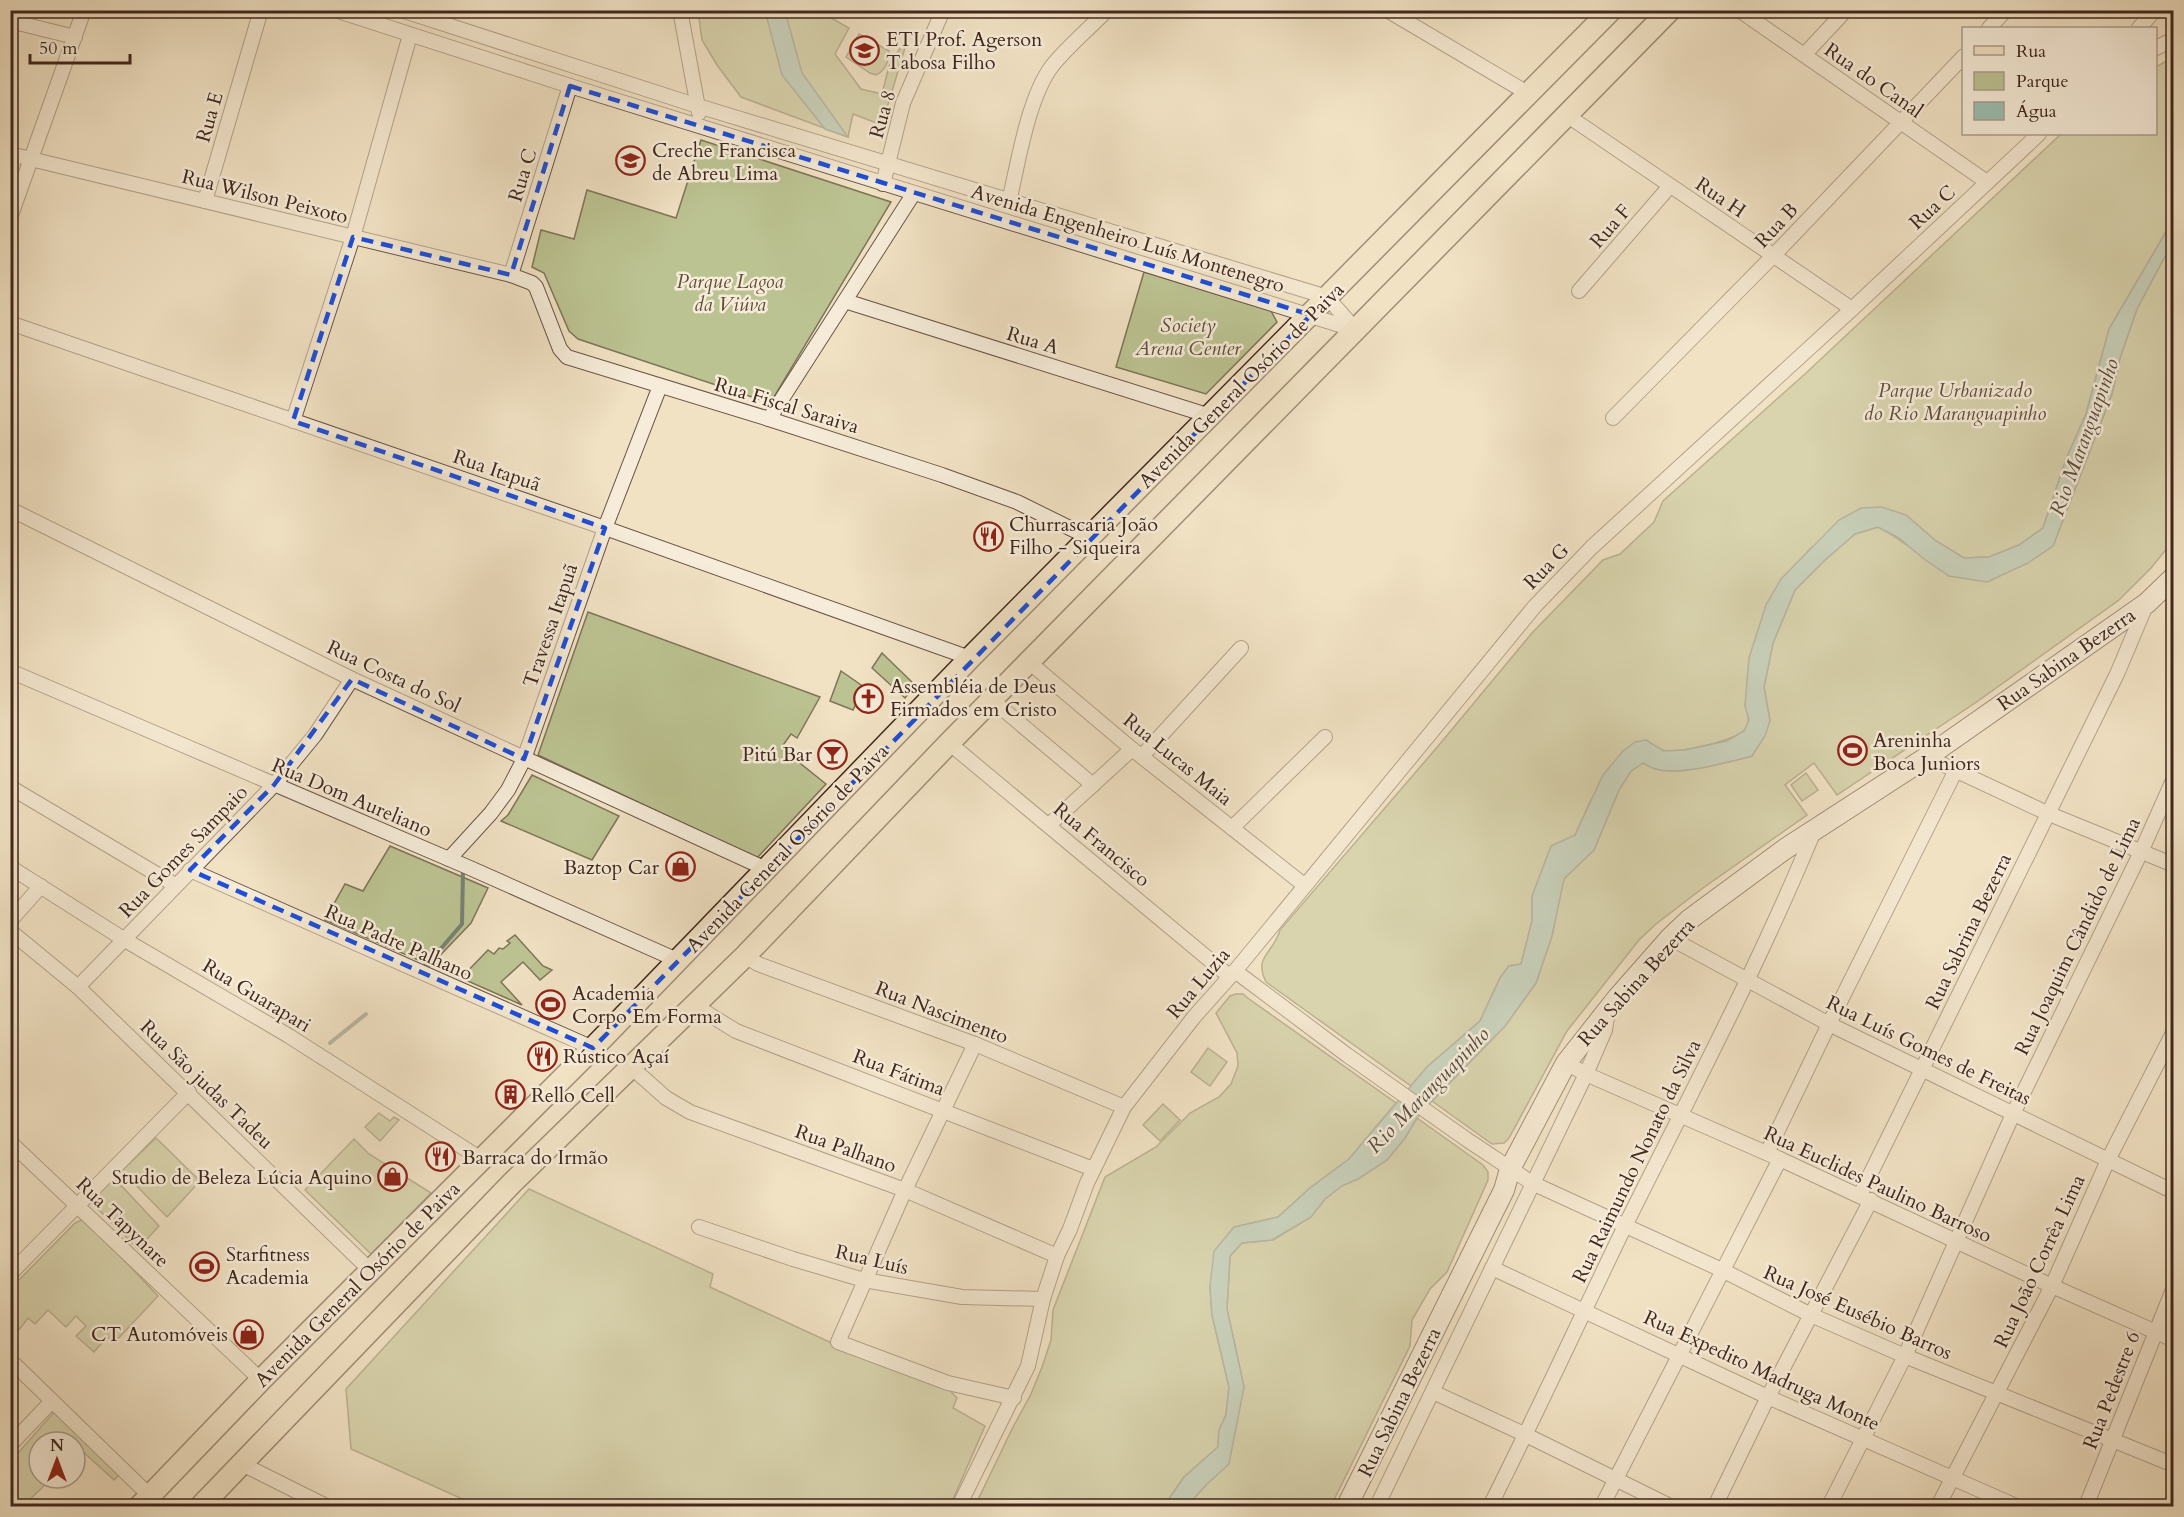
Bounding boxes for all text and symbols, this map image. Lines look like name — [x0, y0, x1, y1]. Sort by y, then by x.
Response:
place label: ETI Prof. Agerson Tabosa Filho — [886, 26, 1043, 76]
scale bar — [30, 27, 130, 65]
legend — [1962, 27, 2157, 135]
school or university icon: ETI Prof. Agerson Tabosa Filho — [849, 34, 881, 66]
text: 50 m — [39, 36, 78, 61]
street label: Rua do Canal — [1819, 36, 1928, 124]
text: Rua — [2016, 39, 2046, 64]
text: Parque — [2016, 69, 2069, 94]
street label: Rua 8 — [863, 87, 902, 141]
street label: Rua E — [189, 89, 230, 145]
text: Água — [2016, 99, 2057, 124]
place label: Creche Francisca de Abreu Lima — [652, 137, 796, 187]
street label: Rua C — [502, 145, 543, 205]
school or university icon: Creche Francisca de Abreu Lima — [615, 145, 647, 177]
street label: Rua Wilson Peixoto — [179, 163, 351, 230]
street label: Rua H — [1690, 171, 1752, 224]
street label: Avenida Engenheiro Luís Montenegro — [968, 178, 1288, 299]
street label: Rua C — [1903, 179, 1961, 236]
street label: Rua B — [1749, 197, 1804, 254]
street label: Rua F — [1584, 199, 1637, 254]
park label: Parque Lagoa da Viúva — [676, 268, 784, 318]
street label: Avenida General Osório de Paiva — [1133, 276, 1350, 494]
park label: Society Arena Center — [1134, 312, 1242, 362]
street label: Rua A — [1004, 320, 1063, 361]
water label: Rio Maranguapinho — [2042, 354, 2127, 520]
street label: Rua Fiscal Saraiva — [711, 371, 863, 440]
park label: Parque Urbanizado do Rio Maranguapinho — [1864, 377, 2046, 427]
street label: Rua Itapuã — [449, 443, 545, 498]
place label: Churrascaria João Filho - Siqueira — [1009, 511, 1158, 561]
restaurant icon: Churrascaria João Filho - Siqueira — [972, 520, 1004, 552]
street label: Rua G — [1518, 537, 1575, 595]
street label: Travessa Itapuã — [517, 559, 584, 691]
street label: Rua Sabina Bezerra — [1992, 601, 2141, 717]
street label: Rua Costa do Sol — [323, 634, 465, 719]
place label: Assembléia de Deus Firmados em Cristo — [890, 673, 1057, 723]
church icon: Assembléia de Deus Firmados em Cristo — [853, 682, 885, 714]
street label: Rua Lucas Maia — [1117, 707, 1238, 812]
place label: Areninha Boca Juniors — [1873, 727, 1980, 777]
sports icon: Areninha Boca Juniors — [1836, 735, 1868, 767]
street label: Avenida General Osório de Paiva — [680, 738, 895, 959]
bar icon: Pitú Bar — [817, 738, 849, 770]
place label: Pitú Bar — [742, 741, 813, 768]
street label: Rua Dom Aureliano — [268, 752, 436, 843]
street label: Rua Gomes Sampaio — [113, 779, 254, 924]
street label: Rua Francisco — [1047, 796, 1156, 893]
street label: Rua Joaquim Cândido de Lima — [2008, 812, 2147, 1060]
street label: Rua Sabrina Bezerra — [1919, 848, 2018, 1014]
shop icon: Baztop Car — [664, 851, 696, 883]
place label: Baztop Car — [563, 854, 660, 881]
street label: Rua Padre Palhano — [321, 898, 477, 987]
street label: Rua Sabina Bezerra — [1572, 912, 1701, 1052]
street label: Rua Luzia — [1161, 942, 1236, 1025]
street label: Rua Guarapari — [197, 952, 316, 1039]
street label: Rua Nascimento — [871, 975, 1012, 1050]
place label: Academia Corpo Em Forma — [572, 980, 722, 1030]
sports icon: Academia Corpo Em Forma — [535, 988, 567, 1020]
street label: Rua Luís Gomes de Freitas — [1822, 989, 2036, 1112]
street label: Rua São judas Tadeu — [134, 1014, 279, 1155]
water label: Rio Maranguapinho — [1360, 1020, 1497, 1160]
street label: Rua Raimundo Nonato da Silva — [1566, 1035, 1707, 1287]
restaurant icon: Rústico Açaí — [526, 1040, 558, 1072]
place label: Rústico Açaí — [563, 1043, 670, 1070]
street label: Rua Fátima — [849, 1043, 949, 1102]
building icon: Rello Cell — [494, 1079, 526, 1111]
place label: Rello Cell — [531, 1082, 615, 1109]
street label: Rua Palhano — [791, 1118, 901, 1179]
street label: Rua Euclides Paulino Barroso — [1759, 1120, 1996, 1249]
restaurant icon: Barraca do Irmão — [425, 1141, 457, 1173]
place label: Barraca do Irmão — [462, 1144, 608, 1171]
shop icon: Studio de Beleza Lúcia Aquino — [377, 1161, 409, 1193]
place label: Studio de Beleza Lúcia Aquino — [112, 1164, 372, 1191]
street label: Rua João Corrêa Lima — [1987, 1170, 2092, 1352]
street label: Rua Tapynare — [70, 1171, 175, 1274]
street label: Avenida General Osório de Paiva — [249, 1175, 466, 1393]
street label: Rua Luís — [833, 1238, 911, 1281]
place label: Starfitness Academia — [226, 1241, 310, 1291]
sports icon: Starfitness Academia — [189, 1250, 221, 1282]
street label: Rua José Eusébio Barros — [1759, 1259, 1956, 1366]
street label: Rua Expedito Madruga Monte — [1639, 1304, 1884, 1437]
shop icon: CT Automóveis — [233, 1318, 265, 1350]
place label: CT Automóveis — [91, 1321, 228, 1348]
street label: Rua Sabina Bezerra — [1352, 1323, 1448, 1481]
street label: Rua Pedestre 6 — [2077, 1327, 2146, 1453]
north arrow — [27, 1430, 87, 1490]
text: N — [50, 1435, 64, 1457]

